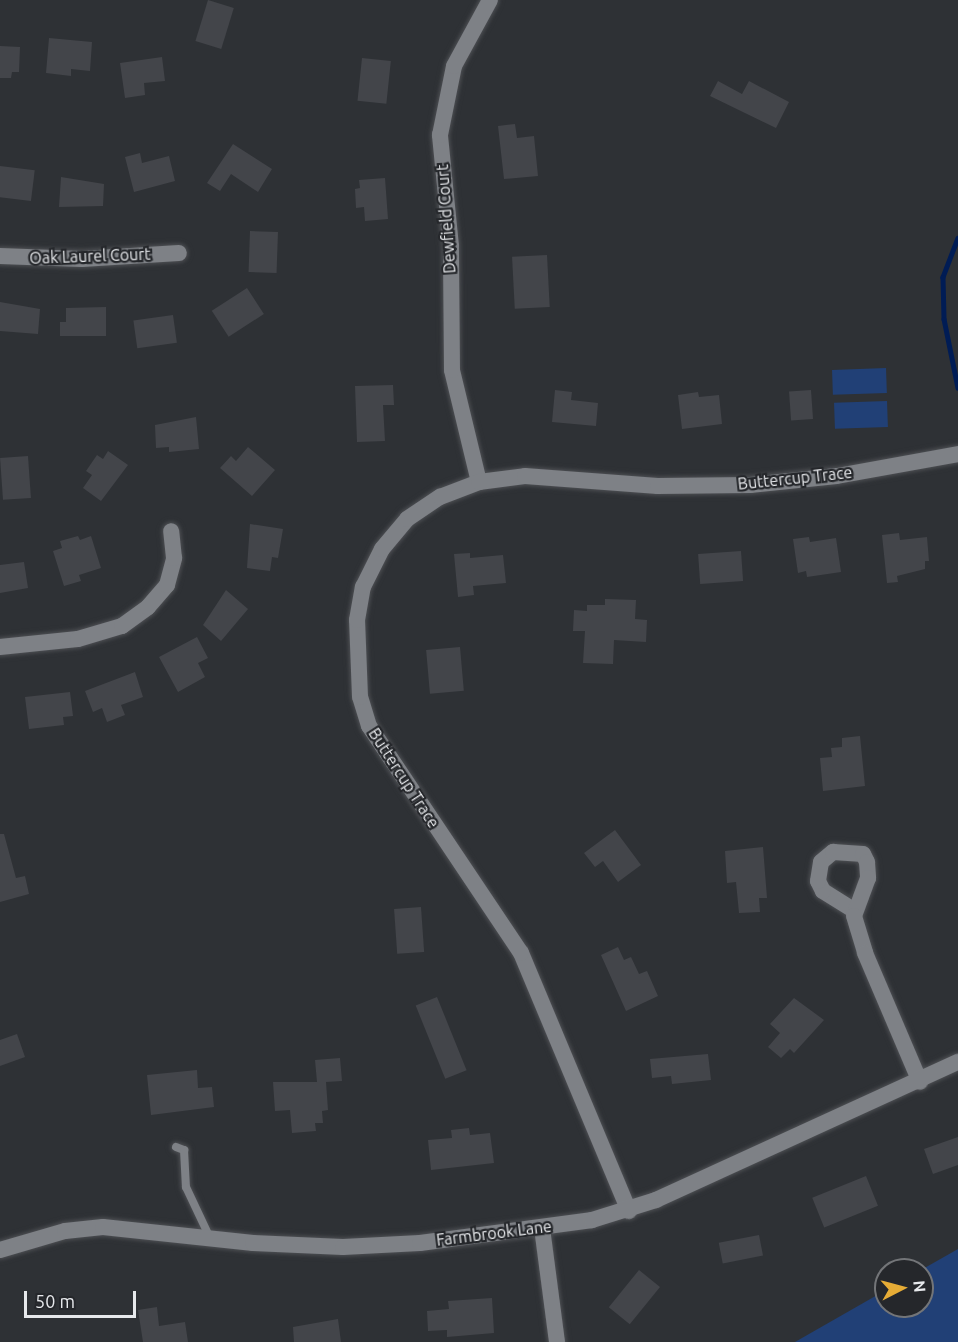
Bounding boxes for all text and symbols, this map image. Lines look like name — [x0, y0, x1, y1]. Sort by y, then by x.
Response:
street label: Dewfield Court — [433, 164, 459, 274]
street label: Oak Laurel Court — [29, 244, 151, 268]
street label: Buttercup Trace — [737, 462, 853, 494]
street label: Buttercup Trace — [365, 724, 443, 832]
street label: Farmbrook Lane — [435, 1216, 553, 1250]
north arrow — [874, 1258, 934, 1318]
scale bar — [27, 1279, 140, 1317]
text: N — [910, 1279, 929, 1293]
text: 50 m — [35, 1291, 75, 1311]

